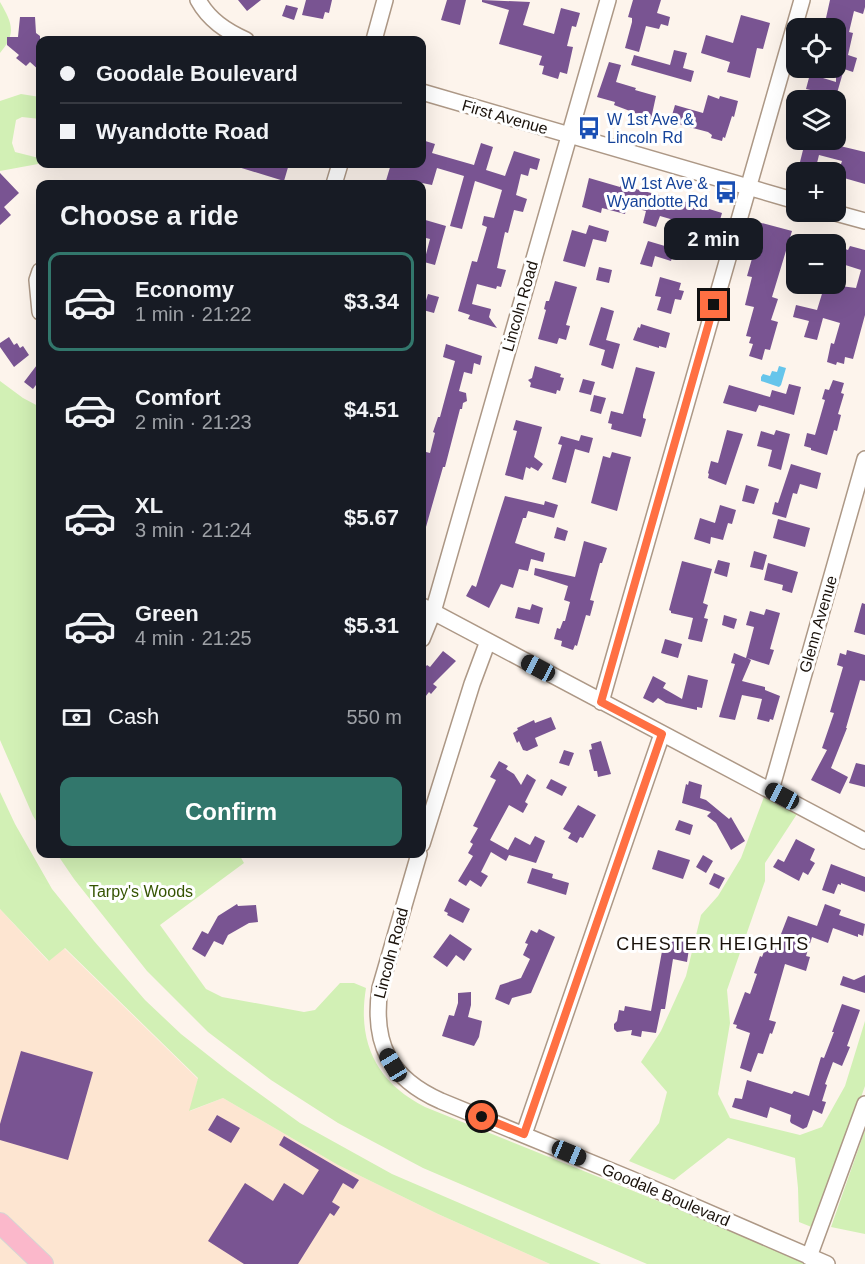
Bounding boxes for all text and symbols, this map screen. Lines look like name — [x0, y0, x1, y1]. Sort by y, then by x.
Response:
map controls — [786, 18, 846, 294]
button: locate — [786, 18, 846, 78]
text: Goodale Boulevard — [96, 61, 298, 86]
button: layers — [786, 90, 846, 150]
street label: First Avenue — [460, 97, 550, 137]
place label: W 1st Ave & Lincoln Rd — [607, 111, 694, 146]
bus stop icon: W 1st Ave & Lincoln Rd — [576, 115, 602, 141]
text: Wyandotte Road — [96, 119, 269, 144]
button: + — [786, 162, 846, 222]
place label: W 1st Ave & Wyandotte Rd — [607, 175, 708, 210]
bus stop icon: W 1st Ave & Wyandotte Rd — [713, 179, 739, 205]
text: Choose a ride — [60, 201, 239, 231]
callout: 2 min — [664, 218, 764, 260]
text: 2 min — [687, 228, 740, 250]
button: − — [786, 234, 846, 294]
street label: Lincoln Road — [499, 259, 541, 353]
icon: car — [63, 275, 117, 329]
text: Economy — [135, 277, 234, 302]
text: $3.34 — [344, 289, 399, 314]
route end — [700, 291, 727, 318]
text: 1 min · 21:22 — [135, 303, 252, 325]
icon: car — [63, 383, 117, 437]
text: Comfort — [135, 385, 221, 410]
text: $4.51 — [344, 397, 399, 422]
text: 2 min · 21:23 — [135, 411, 252, 433]
icon: car — [63, 491, 117, 545]
text: XL — [135, 493, 163, 518]
text: $5.67 — [344, 505, 399, 530]
text: 3 min · 21:24 — [135, 519, 252, 541]
street label: Glenn Avenue — [796, 573, 840, 675]
icon: car — [63, 599, 117, 653]
text: Green — [135, 601, 199, 626]
text: $5.31 — [344, 613, 399, 638]
text: 4 min · 21:25 — [135, 627, 252, 649]
car — [518, 652, 558, 684]
icon: cash — [60, 701, 93, 734]
text: Cash — [108, 704, 159, 729]
text: 550 m — [346, 706, 402, 728]
button: Confirm — [60, 777, 402, 846]
car — [762, 780, 802, 812]
park label: Tarpy's Woods — [89, 883, 193, 900]
street label: Lincoln Road — [371, 906, 411, 1000]
district label: CHESTER HEIGHTS — [616, 934, 810, 954]
car — [376, 1045, 410, 1085]
route start — [468, 1103, 495, 1130]
car — [549, 1138, 589, 1168]
street label: Goodale Boulevard — [600, 1160, 732, 1230]

